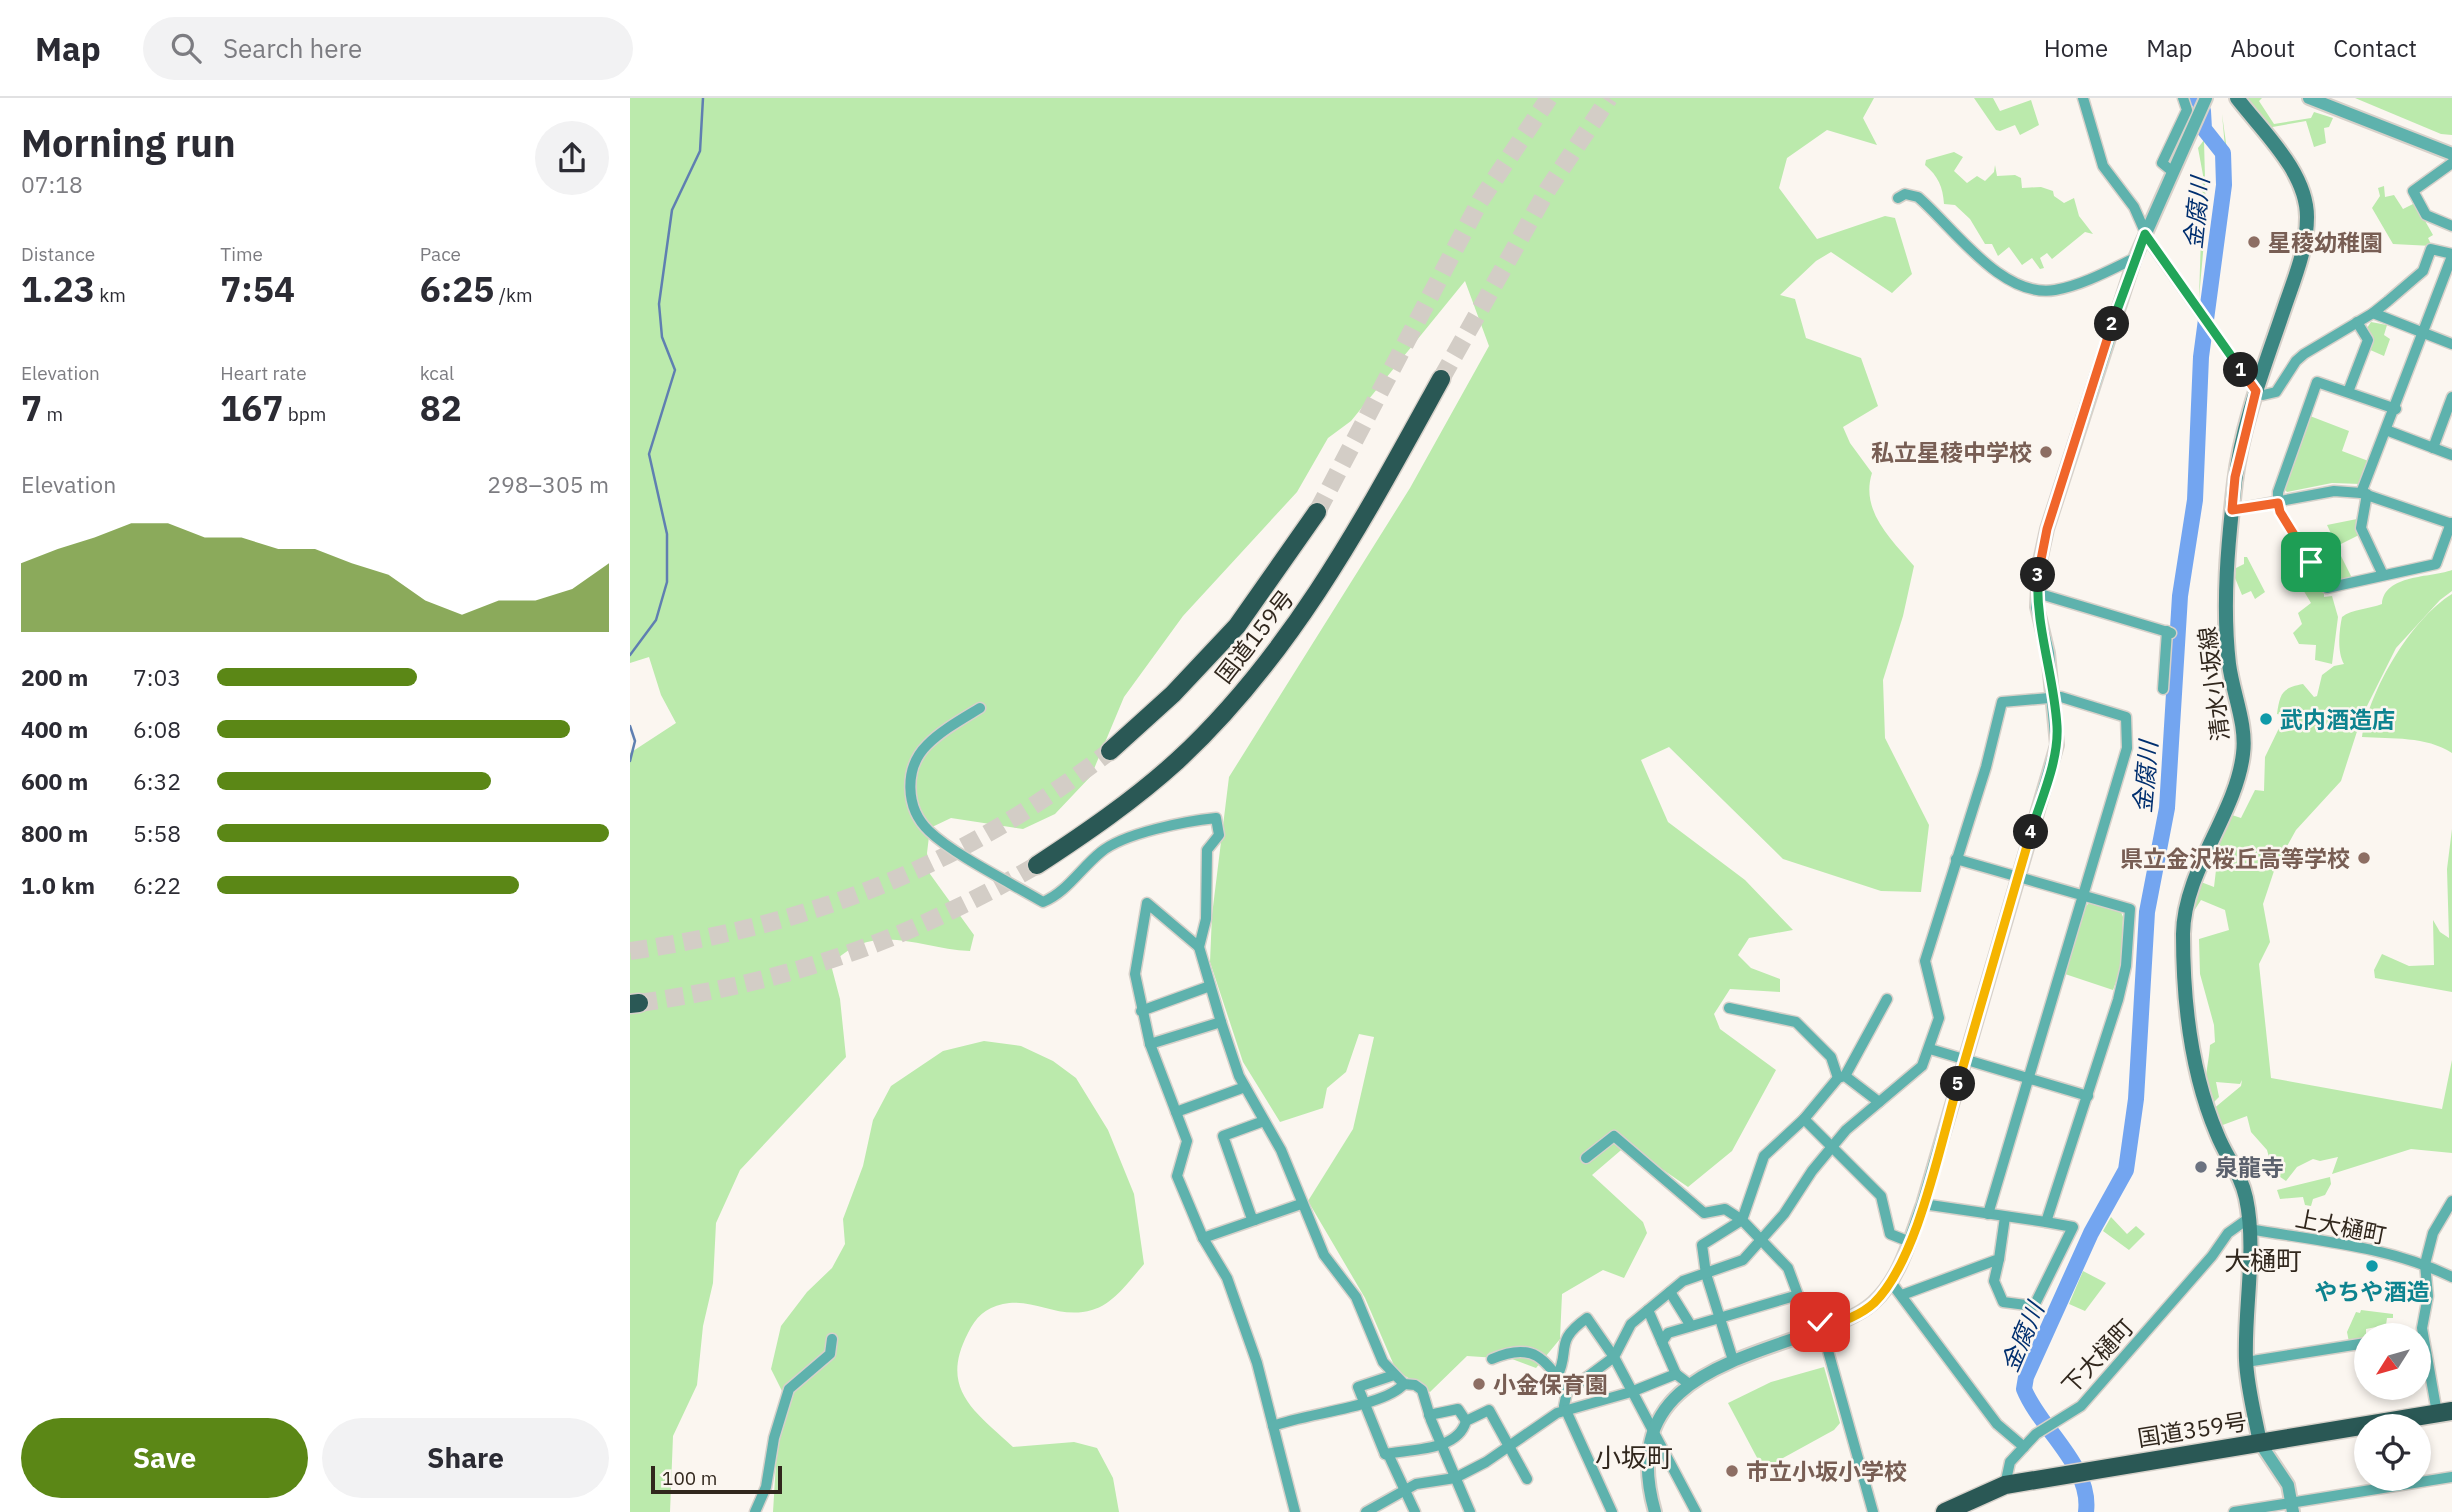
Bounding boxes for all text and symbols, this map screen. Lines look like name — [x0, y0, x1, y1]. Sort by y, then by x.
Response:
search box — [143, 17, 633, 80]
text: Map — [35, 27, 101, 70]
icon: search — [167, 29, 205, 67]
text: Search here — [223, 31, 362, 65]
text: Home — [2044, 32, 2108, 64]
text: Map — [2146, 32, 2192, 64]
text: About — [2230, 32, 2295, 64]
text: Contact — [2333, 32, 2417, 64]
text: Morning run — [21, 118, 236, 167]
button: share — [535, 121, 609, 195]
text: 07:18 — [21, 169, 83, 199]
water label: 金腐川 — [2176, 173, 2216, 250]
place label: 星稜幼稚園 — [2268, 227, 2383, 257]
marker: 星稜幼稚園 — [2246, 234, 2262, 250]
text: Distance — [21, 242, 95, 266]
text: Time — [220, 242, 263, 266]
text: Pace — [420, 242, 461, 266]
text: 1.23 — [21, 266, 95, 312]
text: 7:54 — [220, 266, 295, 312]
text: 6:25 — [420, 266, 494, 312]
text: km — [95, 283, 126, 307]
text: /km — [494, 283, 533, 307]
pin: 2 — [2094, 306, 2130, 342]
text: 2 — [2106, 311, 2117, 335]
pin: 1 — [2224, 352, 2258, 388]
text: 1 — [2235, 357, 2246, 381]
text: Elevation — [21, 361, 100, 385]
text: Heart rate — [220, 361, 307, 385]
text: kcal — [420, 361, 454, 385]
text: 7 — [21, 385, 42, 431]
text: 167 — [220, 385, 283, 431]
text: 82 — [420, 385, 462, 431]
text: m — [42, 402, 63, 426]
text: bpm — [283, 402, 326, 426]
place label: 私立星稜中学校 — [1871, 437, 2032, 467]
marker: 私立星稜中学校 — [2038, 444, 2054, 460]
text: Elevation — [21, 469, 116, 499]
text: 298–305 m — [487, 469, 609, 499]
pin — [2281, 532, 2341, 592]
icon: arrive — [2292, 543, 2330, 581]
pin: 3 — [2020, 558, 2056, 592]
text: 3 — [2032, 562, 2043, 586]
street label: 国道159号 — [1208, 583, 1300, 689]
street label: 清水小坂線 — [2191, 625, 2235, 743]
text: 200 m — [21, 662, 88, 692]
text: 7:03 — [133, 662, 181, 692]
place label: 武内酒造店 — [2280, 704, 2395, 734]
marker: 武内酒造店 — [2258, 711, 2274, 727]
text: 400 m — [21, 714, 88, 744]
text: 6:08 — [133, 714, 181, 744]
water label: 金腐川 — [2126, 737, 2164, 814]
text: 600 m — [21, 766, 88, 796]
text: 6:32 — [133, 766, 181, 796]
pin: 4 — [2014, 814, 2048, 850]
text: 800 m — [21, 818, 88, 848]
text: 5:58 — [133, 818, 181, 848]
text: 4 — [2025, 819, 2036, 843]
place label: 県立金沢桜丘高等学校 — [2120, 843, 2350, 873]
marker: 県立金沢桜丘高等学校 — [2356, 850, 2372, 866]
text: 1.0 km — [21, 870, 95, 900]
text: 6:22 — [133, 870, 181, 900]
pin: 5 — [1940, 1066, 1976, 1102]
text: 5 — [1952, 1071, 1963, 1095]
place label: 泉龍寺 — [2215, 1152, 2284, 1182]
marker: 泉龍寺 — [2193, 1159, 2209, 1175]
street label: 上大樋町 — [2293, 1202, 2389, 1250]
district label: 大樋町 — [2224, 1243, 2302, 1277]
marker: やちや酒造 — [2364, 1258, 2380, 1274]
place label: やちや酒造 — [2315, 1276, 2430, 1306]
pin — [1790, 1292, 1850, 1352]
water label: 金腐川 — [1993, 1295, 2052, 1376]
icon: check — [1801, 1303, 1839, 1341]
street label: 下大樋町 — [2055, 1312, 2139, 1400]
north arrow — [2354, 1323, 2431, 1400]
map controls — [2354, 1323, 2431, 1491]
place label: 小金保育園 — [1493, 1369, 1608, 1399]
marker: 小金保育園 — [1471, 1376, 1487, 1392]
street label: 国道359号 — [2135, 1406, 2249, 1452]
button: locate — [2354, 1414, 2431, 1491]
button: Save — [21, 1418, 308, 1498]
button: Share — [322, 1418, 609, 1498]
district label: 小坂町 — [1595, 1440, 1673, 1474]
place label: 市立小坂小学校 — [1746, 1456, 1907, 1486]
scale bar — [651, 1463, 782, 1495]
marker: 市立小坂小学校 — [1724, 1463, 1740, 1479]
text: 100 m — [662, 1466, 717, 1490]

